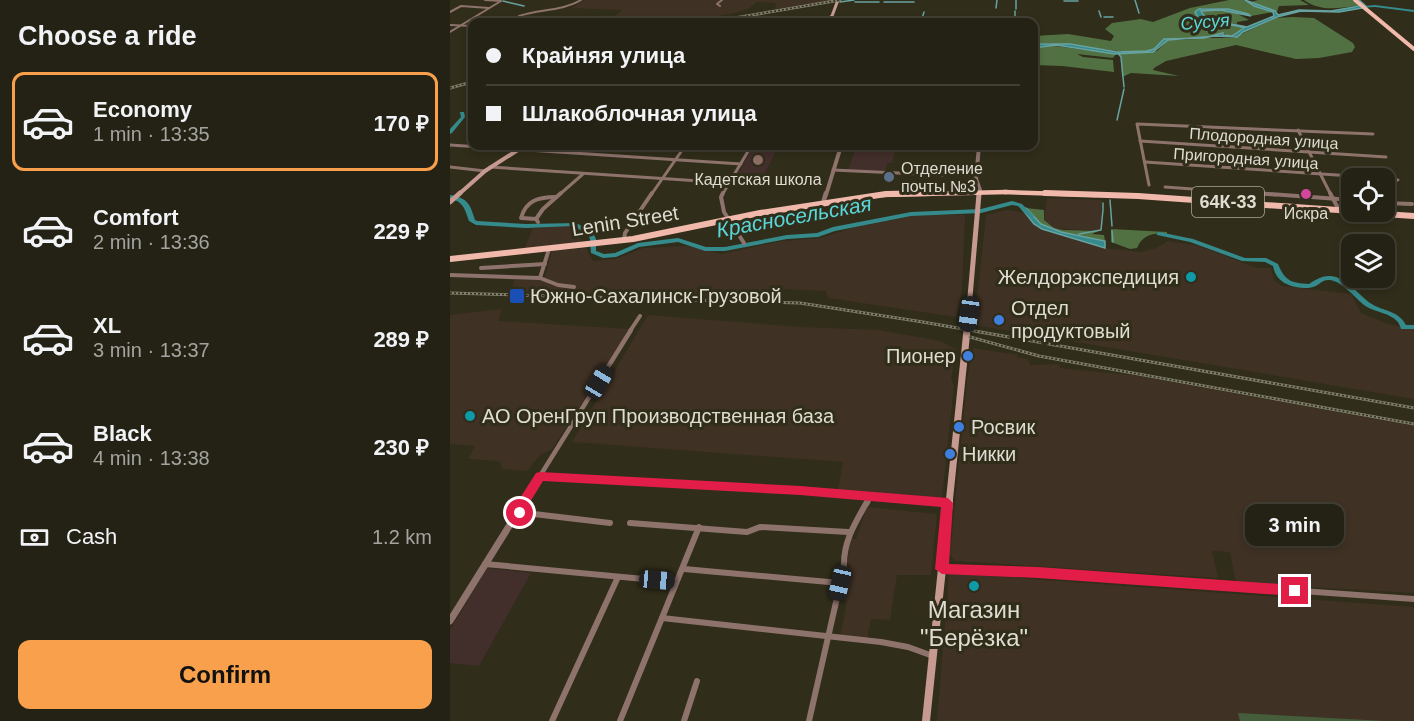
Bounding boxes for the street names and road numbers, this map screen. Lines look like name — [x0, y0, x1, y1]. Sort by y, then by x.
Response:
street label: Плодородная улица — [1189, 125, 1339, 152]
street label: Пригородная улица — [1173, 145, 1319, 172]
road number: 64К-33 — [1192, 187, 1264, 217]
street label: Lenin Street — [570, 202, 680, 240]

